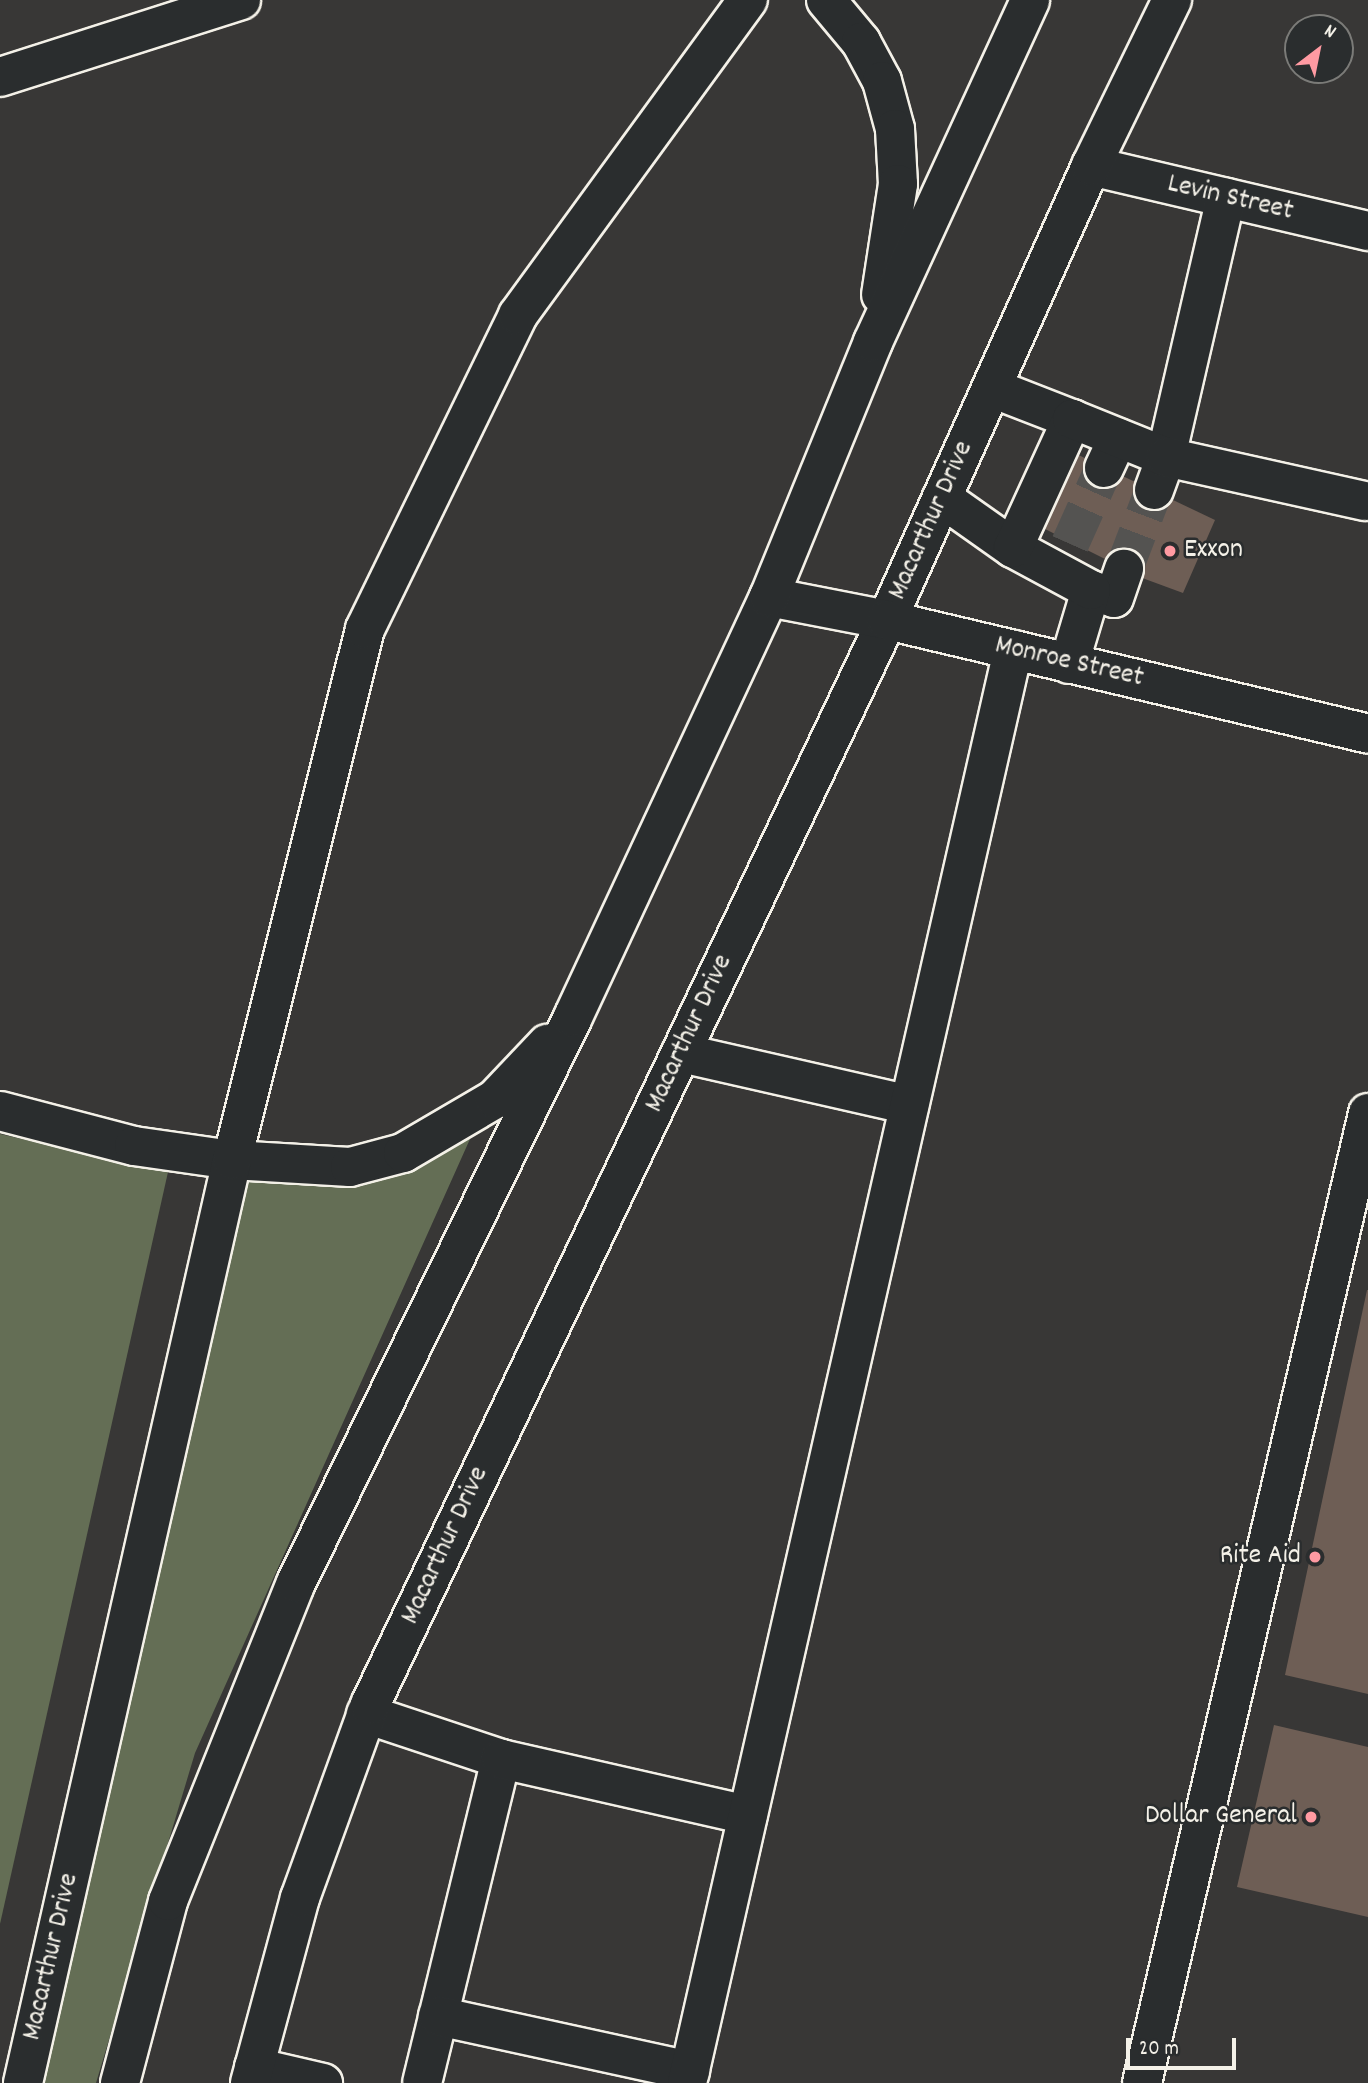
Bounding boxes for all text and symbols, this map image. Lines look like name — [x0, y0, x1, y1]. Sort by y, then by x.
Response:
north arrow — [1284, 14, 1354, 84]
text: N — [1318, 19, 1340, 46]
street label: Levin Street — [1164, 168, 1296, 230]
street label: Macarthur Drive — [882, 436, 982, 606]
place label: Exxon — [1184, 534, 1243, 568]
marker: Exxon — [1162, 543, 1178, 559]
street label: Monroe Street — [991, 630, 1147, 696]
street label: Macarthur Drive — [639, 950, 741, 1118]
street label: Macarthur Drive — [395, 1462, 497, 1630]
place label: Rite Aid — [1220, 1540, 1301, 1574]
marker: Rite Aid — [1307, 1549, 1323, 1565]
place label: Dollar General — [1145, 1800, 1297, 1834]
marker: Dollar General — [1303, 1809, 1319, 1825]
street label: Macarthur Drive — [16, 1870, 88, 2044]
scale bar — [1130, 2024, 1240, 2068]
text: 20 m — [1139, 2035, 1179, 2065]

